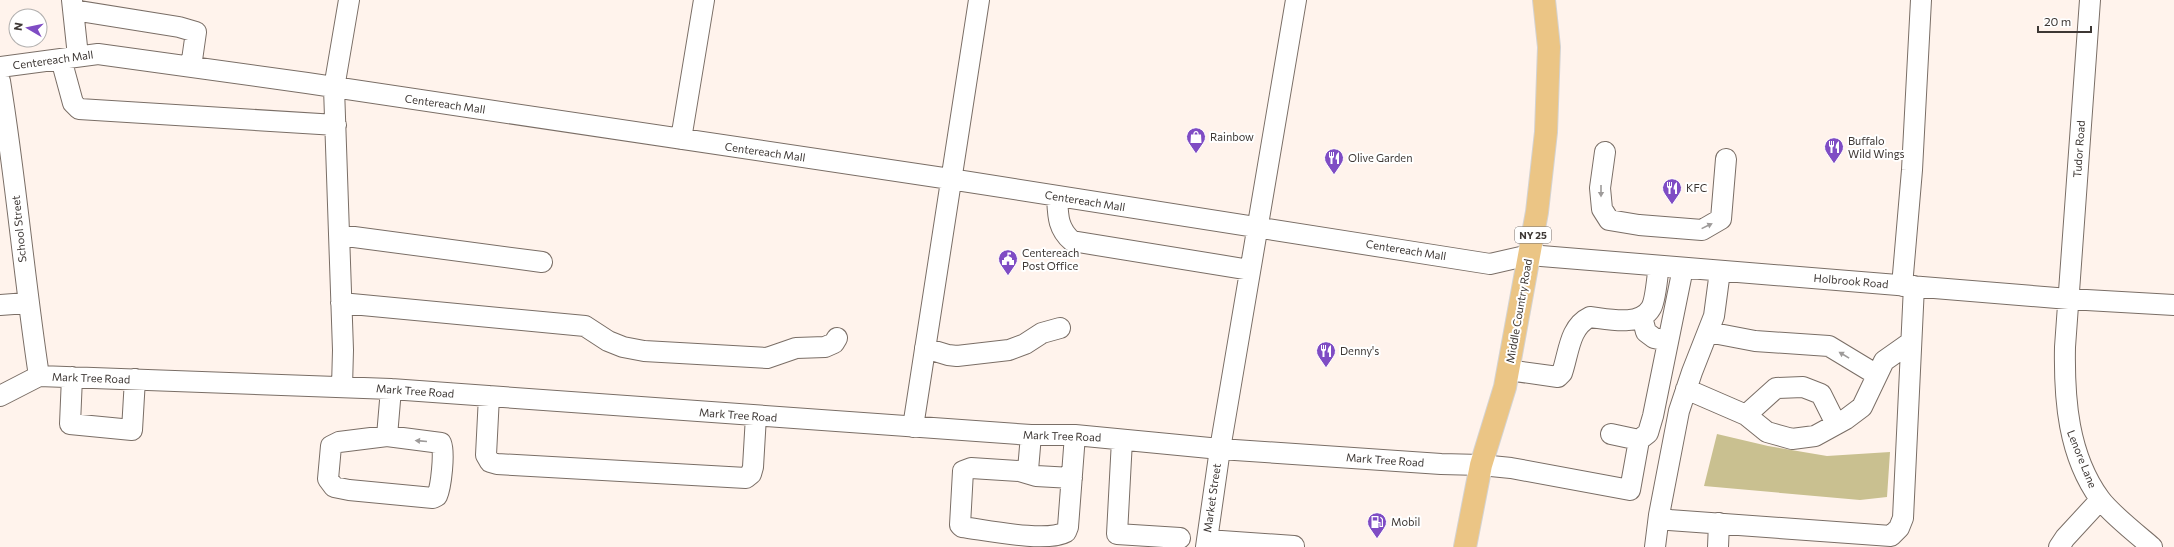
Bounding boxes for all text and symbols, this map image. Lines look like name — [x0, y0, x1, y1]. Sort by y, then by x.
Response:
north arrow — [8, 8, 48, 48]
scale bar — [2038, 8, 2091, 34]
text: 20 m — [2044, 14, 2071, 28]
text: N — [11, 21, 25, 31]
street label: Centereach Mall — [12, 47, 94, 72]
street label: Centereach Mall — [404, 91, 486, 116]
street label: Tudor Road — [2070, 120, 2087, 178]
shop icon: Rainbow — [1185, 126, 1207, 154]
place label: Rainbow — [1210, 130, 1254, 143]
place label: Buffalo Wild Wings — [1848, 134, 1905, 160]
restaurant icon: Buffalo Wild Wings — [1823, 136, 1845, 164]
street label: Centereach Mall — [724, 139, 806, 164]
restaurant icon: Olive Garden — [1323, 147, 1345, 175]
place label: Olive Garden — [1348, 151, 1412, 164]
restaurant icon: KFC — [1661, 177, 1683, 205]
place label: KFC — [1686, 181, 1707, 194]
one-way arrow — [1598, 185, 1604, 198]
street label: Centereach Mall — [1044, 188, 1126, 213]
street label: School Street — [8, 194, 28, 263]
one-way arrow — [1701, 223, 1712, 229]
road number: NY 25 — [1515, 227, 1551, 243]
street label: Centereach Mall — [1365, 237, 1447, 262]
place label: Centereach Post Office — [1022, 246, 1079, 272]
public building icon: Centereach Post Office — [997, 248, 1019, 276]
street label: Middle Country Road — [1503, 258, 1534, 364]
street label: Holbrook Road — [1813, 271, 1889, 290]
restaurant icon: Denny's — [1315, 340, 1337, 368]
place label: Denny's — [1340, 344, 1379, 357]
one-way arrow — [1838, 352, 1850, 359]
street label: Mark Tree Road — [52, 370, 130, 385]
street label: Mark Tree Road — [375, 381, 455, 400]
street label: Mark Tree Road — [698, 405, 778, 424]
street label: Mark Tree Road — [1023, 428, 1101, 443]
street label: Lenore Lane — [2065, 428, 2100, 490]
one-way arrow — [415, 437, 427, 444]
street label: Mark Tree Road — [1345, 450, 1425, 469]
street label: Market Street — [1200, 462, 1223, 533]
fuel station icon: Mobil — [1366, 511, 1388, 539]
place label: Mobil — [1391, 515, 1420, 528]

